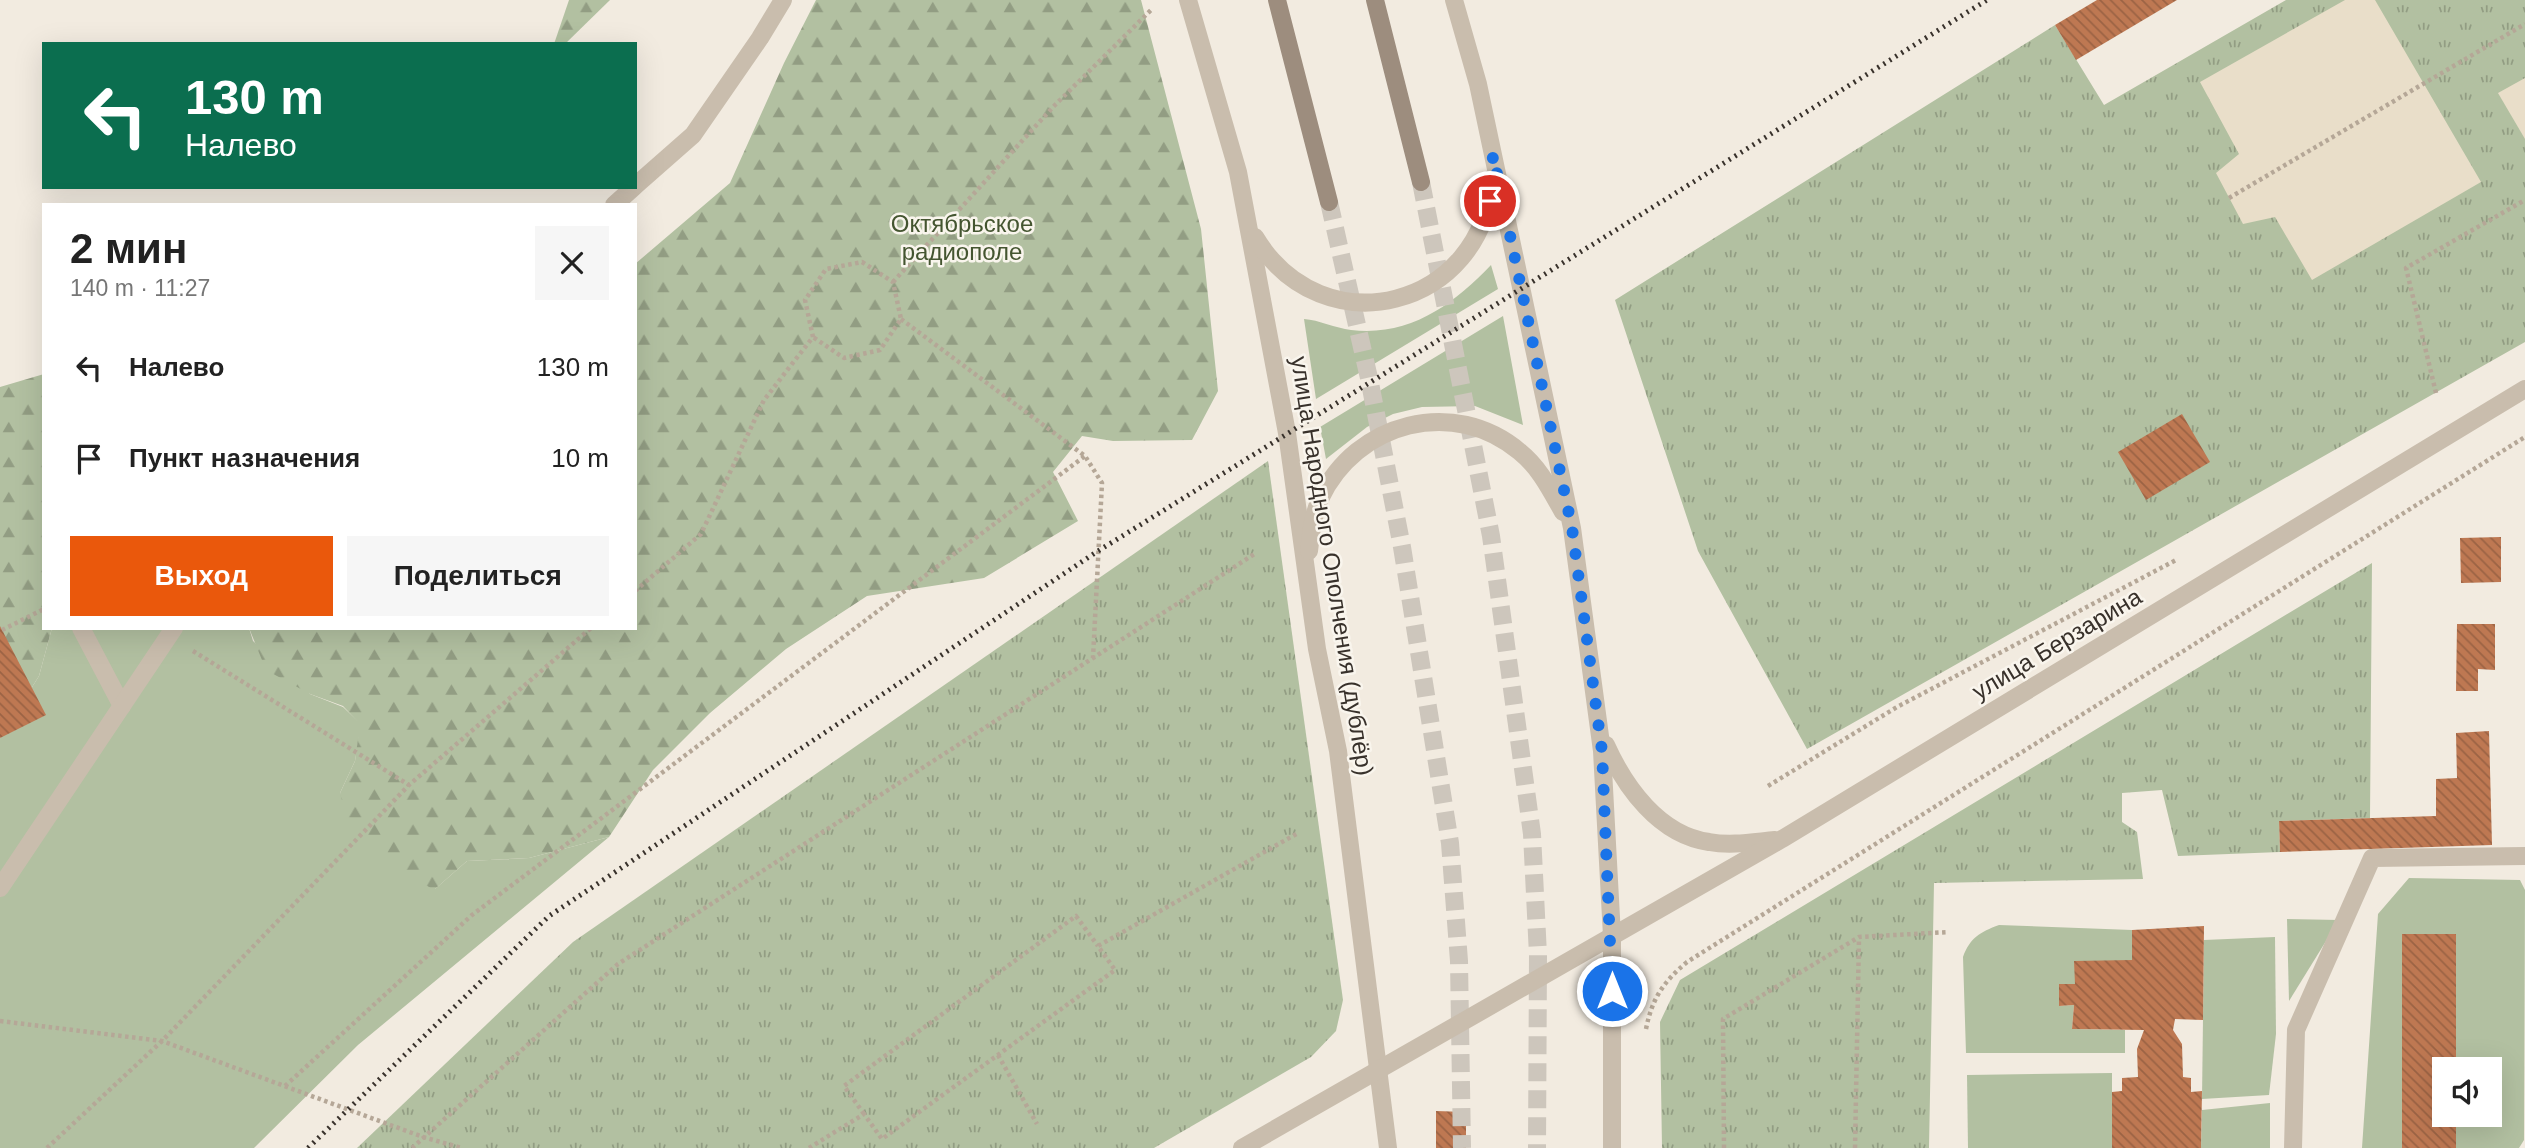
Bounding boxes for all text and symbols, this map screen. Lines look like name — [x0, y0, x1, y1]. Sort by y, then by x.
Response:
icon: left — [70, 70, 161, 161]
text: 130 m — [185, 70, 324, 124]
text: Налево — [185, 127, 297, 163]
pin — [1460, 171, 1520, 231]
icon: arrive — [1471, 182, 1509, 220]
park label: Октябрьское радиополе — [891, 210, 1033, 265]
text: 2 мин — [70, 225, 187, 272]
button: close — [535, 226, 609, 300]
text: 140 m · 11:27 — [70, 275, 210, 301]
icon: left — [70, 349, 108, 387]
text: Налево — [129, 352, 224, 382]
text: 130 m — [537, 352, 609, 382]
street label: улица Народного Ополчения (дублёр) — [1286, 354, 1379, 777]
icon: arrive — [70, 440, 108, 478]
text: Пункт назначения — [129, 443, 360, 473]
text: 10 m — [551, 443, 609, 473]
button: Выход — [70, 536, 333, 616]
button: Поделиться — [347, 536, 609, 616]
street label: улица Берзарина — [1967, 582, 2147, 705]
position arrow — [1575, 954, 1649, 1028]
map controls — [2432, 1057, 2502, 1127]
button: sound — [2432, 1057, 2502, 1127]

